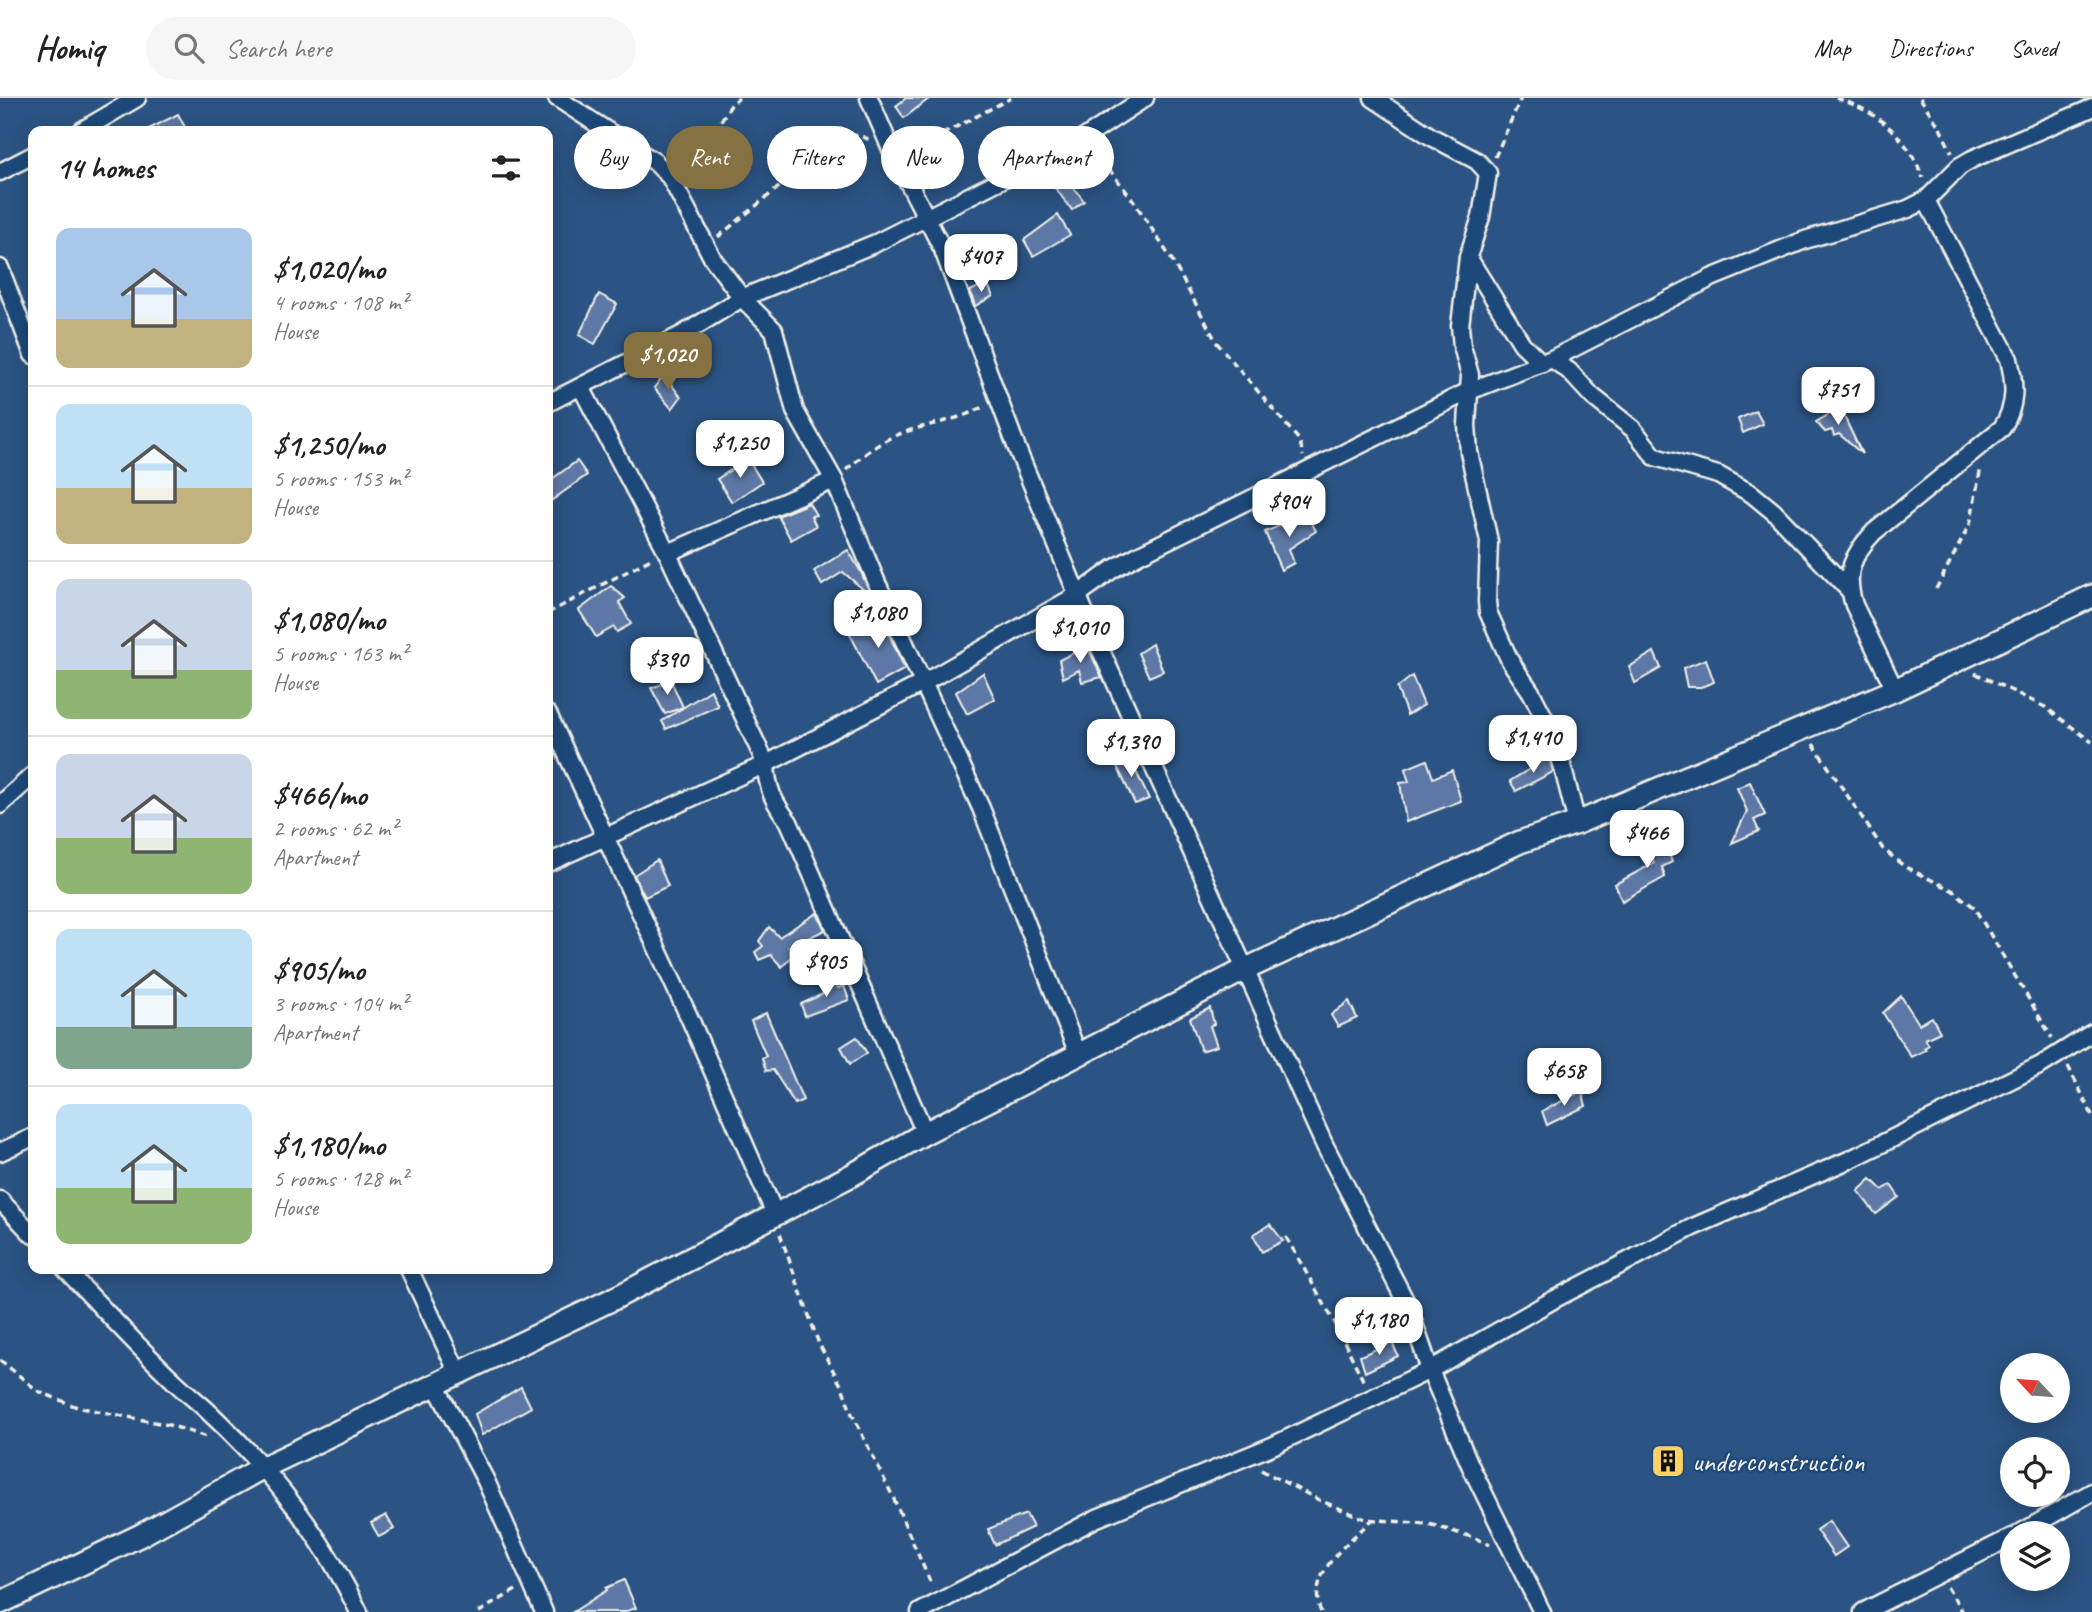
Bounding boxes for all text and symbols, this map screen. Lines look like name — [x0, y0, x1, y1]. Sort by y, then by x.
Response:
search box — [146, 17, 636, 80]
text: Homiq — [35, 27, 104, 69]
icon: search — [170, 29, 208, 67]
text: Search here — [226, 32, 331, 65]
text: Map — [1814, 33, 1851, 63]
text: Directions — [1889, 33, 1972, 63]
text: Saved — [2010, 33, 2057, 63]
chip: Buy — [574, 126, 652, 189]
chip: Rent — [666, 126, 753, 189]
chip: Filters — [767, 126, 867, 189]
chip: New — [881, 126, 964, 189]
chip: Apartment — [978, 126, 1114, 189]
text: 14 homes — [56, 149, 154, 187]
icon: filters — [487, 149, 525, 187]
pin: $407 — [940, 234, 1022, 294]
text: $407 — [960, 242, 1002, 271]
text: $1,020/mo — [273, 250, 385, 288]
icon: home — [112, 256, 196, 340]
text: 4 rooms · 108 m² — [273, 288, 408, 317]
text: House — [273, 317, 318, 346]
pin: $1,020 — [611, 332, 725, 392]
text: $1,020 — [640, 340, 696, 369]
pin: $751 — [1797, 368, 1879, 427]
text: $751 — [1818, 375, 1858, 404]
pin: $1,250 — [683, 420, 797, 480]
text: $1,250/mo — [273, 426, 384, 464]
text: $1,250 — [712, 428, 768, 457]
icon: home — [112, 432, 196, 516]
text: 5 rooms · 153 m² — [273, 464, 408, 493]
pin: $904 — [1248, 480, 1330, 539]
text: $904 — [1268, 487, 1310, 516]
text: House — [273, 493, 318, 522]
pin: $1,080 — [821, 590, 935, 650]
text: $1,080 — [850, 598, 906, 627]
text: $1,080/mo — [273, 601, 385, 639]
pin: $1,010 — [1023, 606, 1137, 665]
icon: home — [112, 607, 196, 691]
text: $1,010 — [1052, 613, 1108, 642]
pin: $390 — [626, 638, 708, 697]
text: 5 rooms · 163 m² — [273, 639, 408, 668]
text: $390 — [646, 645, 688, 674]
text: House — [273, 668, 318, 697]
pin: $1,410 — [1476, 716, 1590, 775]
pin: $1,390 — [1074, 720, 1188, 779]
text: $1,410 — [1505, 723, 1561, 752]
text: $1,390 — [1103, 727, 1159, 756]
text: $466/mo — [273, 776, 367, 814]
icon: home — [112, 782, 196, 866]
pin: $466 — [1606, 810, 1688, 870]
text: 2 rooms · 62 m² — [273, 814, 397, 843]
text: $466 — [1626, 818, 1668, 847]
text: Apartment — [273, 843, 358, 872]
pin: $905 — [785, 940, 867, 999]
text: $905 — [806, 947, 846, 976]
text: $905/mo — [273, 951, 365, 989]
icon: home — [112, 957, 196, 1041]
text: 3 rooms · 104 m² — [273, 989, 408, 1018]
text: Apartment — [273, 1018, 358, 1047]
pin: $658 — [1523, 1048, 1605, 1108]
text: $658 — [1543, 1056, 1585, 1085]
text: $1,180/mo — [273, 1126, 385, 1164]
icon: home — [112, 1132, 196, 1216]
text: 5 rooms · 128 m² — [273, 1164, 408, 1193]
text: House — [273, 1193, 318, 1222]
pin: $1,180 — [1322, 1298, 1436, 1357]
text: $1,180 — [1351, 1305, 1407, 1334]
north arrow — [2000, 1353, 2070, 1423]
map controls — [2000, 1353, 2070, 1591]
button: locate — [2000, 1437, 2070, 1507]
building icon: underconstruction — [1649, 1442, 1687, 1480]
place label: underconstruction — [1692, 1444, 1865, 1479]
button: layers — [2000, 1521, 2070, 1591]

